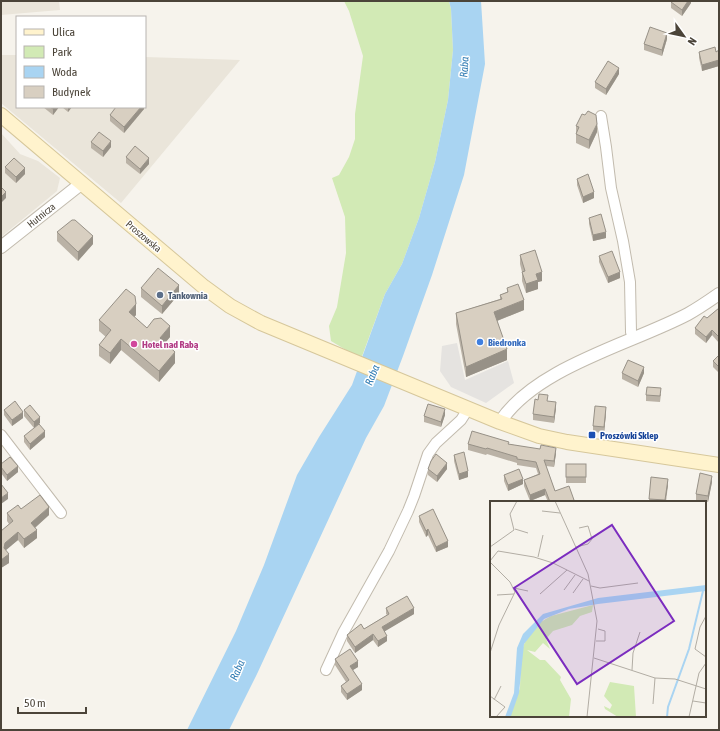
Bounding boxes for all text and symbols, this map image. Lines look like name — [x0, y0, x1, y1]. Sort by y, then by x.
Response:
legend — [16, 16, 146, 108]
north arrow — [664, 16, 704, 56]
text: Ulica — [52, 25, 75, 39]
text: N — [686, 35, 699, 47]
text: Park — [52, 45, 73, 59]
water label: Raba — [457, 56, 471, 78]
text: Woda — [52, 65, 77, 79]
text: Budynek — [52, 85, 91, 99]
street label: Hutnicza — [25, 201, 58, 230]
street label: Proszowska — [124, 218, 164, 255]
marker: Tankownia — [155, 290, 165, 300]
place label: Tankownia — [168, 290, 208, 301]
marker: Biedronka — [475, 337, 485, 347]
place label: Biedronka — [488, 337, 526, 348]
marker: Hotel nad Rabą — [129, 339, 139, 349]
place label: Hotel nad Rabą — [142, 339, 199, 350]
water label: Raba — [363, 363, 381, 387]
marker: Proszówki Sklep — [587, 430, 597, 440]
place label: Proszówki Sklep — [600, 430, 659, 441]
inset map — [490, 501, 706, 717]
water label: Raba — [227, 658, 247, 682]
scale bar — [18, 689, 86, 715]
text: 50 m — [24, 696, 46, 710]

